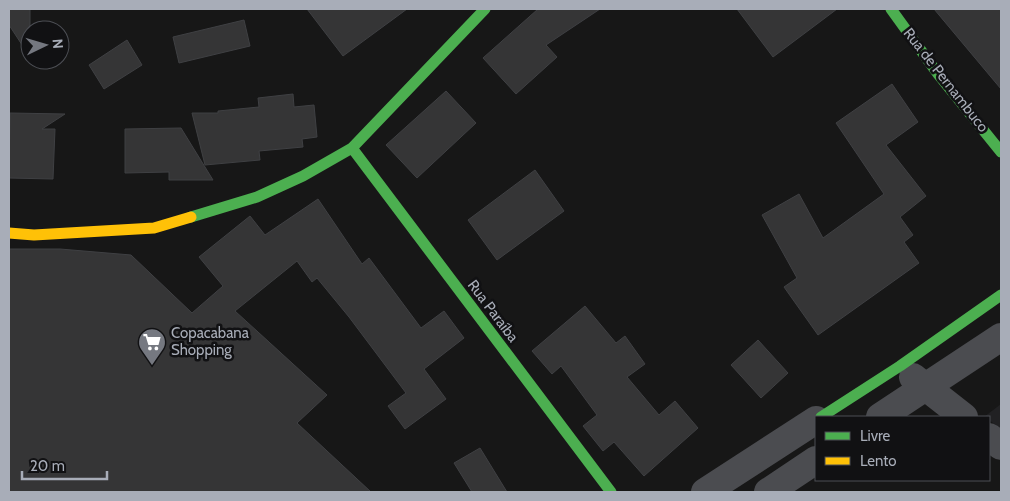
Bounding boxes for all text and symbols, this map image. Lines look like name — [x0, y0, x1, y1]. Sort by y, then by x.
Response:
north arrow — [20, 20, 70, 70]
street label: Rua de Pernambuco — [900, 24, 992, 136]
text: N — [49, 38, 67, 50]
street label: Rua Paraíba — [464, 276, 523, 346]
place label: Copacabana Shopping — [171, 324, 250, 359]
supermarket icon: Copacabana Shopping — [137, 327, 167, 366]
legend — [815, 416, 990, 481]
text: Livre — [860, 427, 891, 445]
scale bar — [22, 448, 108, 480]
text: Lento — [860, 452, 897, 470]
text: 20 m — [30, 457, 65, 475]

